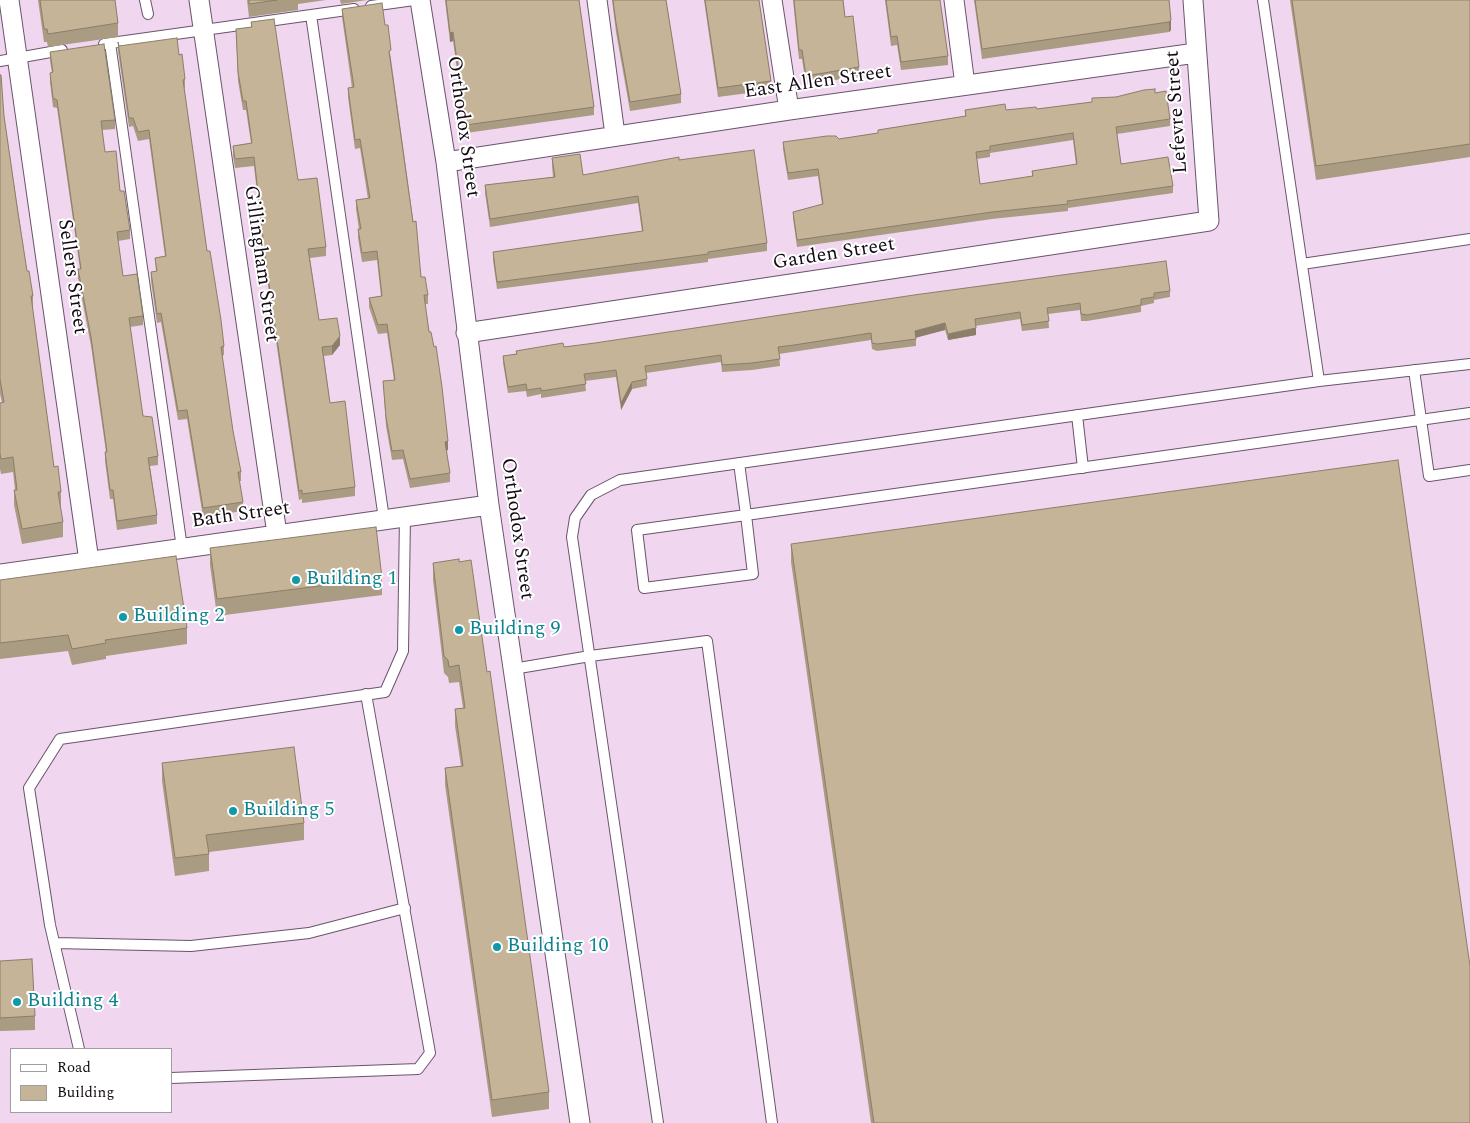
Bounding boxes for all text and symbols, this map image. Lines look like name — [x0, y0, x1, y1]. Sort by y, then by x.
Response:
street label: Lefevre Street — [1162, 50, 1194, 174]
street label: Orthodox Street — [440, 55, 484, 199]
street label: East Allen Street — [743, 61, 893, 105]
street label: Gillingham Street — [237, 184, 283, 344]
street label: Sellers Street — [51, 218, 91, 336]
street label: Garden Street — [771, 234, 897, 276]
street label: Orthodox Street — [494, 457, 538, 601]
street label: Bath Street — [190, 497, 292, 535]
place label: Building 1 — [306, 568, 397, 592]
marker: Building 1 — [290, 574, 302, 586]
place label: Building 2 — [133, 605, 224, 629]
marker: Building 2 — [117, 611, 129, 623]
place label: Building 9 — [469, 618, 560, 642]
marker: Building 9 — [453, 624, 465, 636]
place label: Building 5 — [243, 799, 334, 823]
marker: Building 5 — [227, 805, 239, 817]
place label: Building 10 — [507, 935, 608, 959]
marker: Building 10 — [491, 941, 503, 953]
place label: Building 4 — [27, 990, 118, 1014]
marker: Building 4 — [11, 996, 23, 1008]
legend — [10, 1048, 172, 1113]
text: Road — [57, 1056, 91, 1079]
text: Building — [57, 1081, 114, 1104]

